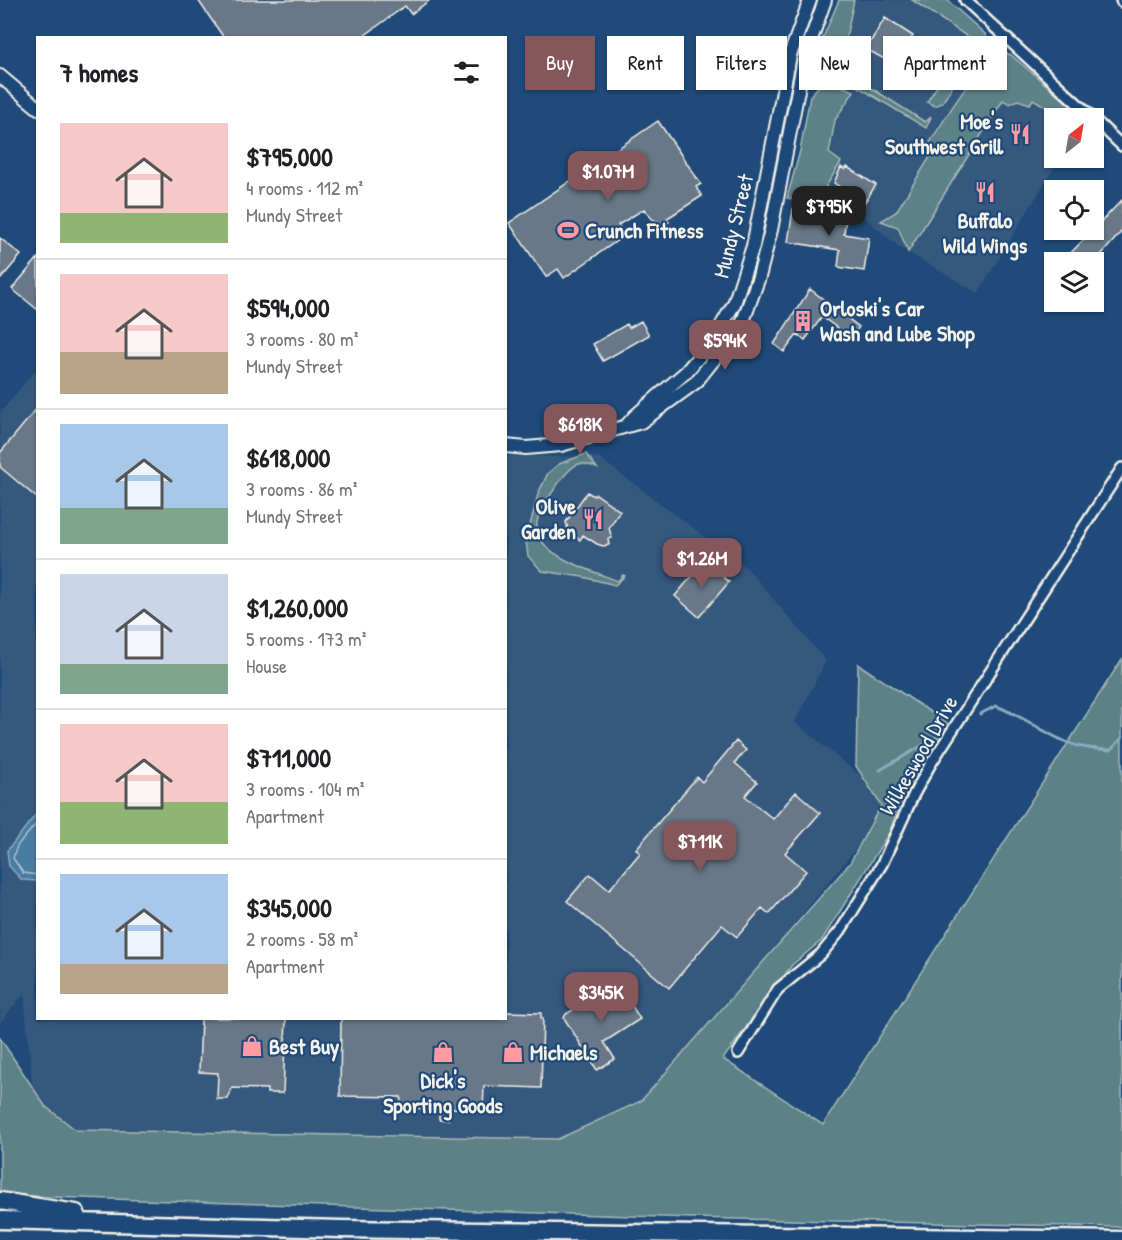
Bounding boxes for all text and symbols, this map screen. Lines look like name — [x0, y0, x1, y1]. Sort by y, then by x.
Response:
chip: Buy — [525, 36, 595, 90]
chip: Rent — [607, 36, 684, 90]
chip: Filters — [696, 36, 787, 90]
chip: New — [799, 36, 871, 90]
chip: Apartment — [883, 36, 1007, 90]
text: 7 homes — [60, 55, 138, 90]
icon: filters — [450, 56, 483, 89]
place label: Moe's Southwest Grill — [885, 106, 1004, 161]
north arrow — [1044, 108, 1104, 168]
map controls — [1044, 108, 1104, 312]
restaurant icon: Moe's Southwest Grill — [1008, 122, 1032, 146]
text: $795,000 — [246, 139, 333, 174]
icon: home — [108, 147, 180, 219]
pin: $1.07M — [559, 151, 657, 202]
text: $1.07M — [582, 157, 634, 184]
street label: Mundy Street — [706, 171, 760, 281]
text: 4 rooms · 112 m² — [246, 174, 363, 201]
restaurant icon: Buffalo Wild Wings — [973, 180, 997, 204]
button: locate — [1044, 180, 1104, 240]
pin: $795K — [787, 186, 871, 237]
text: $795K — [806, 192, 852, 219]
text: Mundy Street — [246, 201, 342, 228]
place label: Buffalo Wild Wings — [943, 205, 1028, 261]
place label: Crunch Fitness — [585, 215, 704, 245]
sports icon: Crunch Fitness — [556, 218, 580, 242]
button: layers — [1044, 252, 1104, 312]
text: $594,000 — [246, 290, 330, 325]
place label: Orloski's Car Wash and Lube Shop — [820, 293, 975, 349]
icon: home — [108, 298, 180, 370]
building icon: Orloski's Car Wash and Lube Shop — [791, 309, 815, 333]
pin: $594K — [683, 320, 767, 371]
text: 3 rooms · 80 m² — [246, 325, 358, 352]
text: $594K — [703, 326, 747, 353]
text: Mundy Street — [246, 352, 342, 379]
pin: $618K — [538, 404, 622, 455]
text: $618K — [558, 410, 602, 437]
text: $618,000 — [246, 440, 330, 475]
icon: home — [108, 448, 180, 520]
text: 3 rooms · 86 m² — [246, 475, 357, 502]
place label: Olive Garden — [521, 491, 576, 546]
text: Mundy Street — [246, 502, 342, 529]
restaurant icon: Olive Garden — [581, 507, 605, 531]
pin: $1.26M — [653, 538, 751, 589]
text: $1.26M — [677, 544, 727, 571]
text: $1,260,000 — [246, 590, 348, 625]
icon: home — [108, 598, 180, 670]
text: 5 rooms · 173 m² — [246, 625, 366, 652]
text: House — [246, 652, 287, 679]
street label: Wilkeswood Drive — [872, 689, 965, 820]
text: $711,000 — [246, 740, 331, 775]
icon: home — [108, 748, 180, 820]
text: 3 rooms · 104 m² — [246, 775, 364, 802]
text: Apartment — [246, 802, 324, 829]
pin: $711K — [658, 821, 742, 872]
text: $711K — [677, 827, 723, 854]
text: $345,000 — [246, 890, 332, 925]
icon: home — [108, 898, 180, 970]
text: 2 rooms · 58 m² — [246, 925, 358, 952]
text: Apartment — [246, 952, 324, 979]
pin: $345K — [559, 972, 643, 1023]
text: $345K — [578, 978, 624, 1005]
place label: Best Buy — [269, 1031, 340, 1062]
shop icon: Best Buy — [240, 1034, 264, 1058]
place label: Michaels — [530, 1037, 598, 1067]
shop icon: Dick's Sporting Goods — [431, 1040, 455, 1064]
shop icon: Michaels — [501, 1040, 525, 1064]
place label: Dick's Sporting Goods — [383, 1065, 503, 1121]

